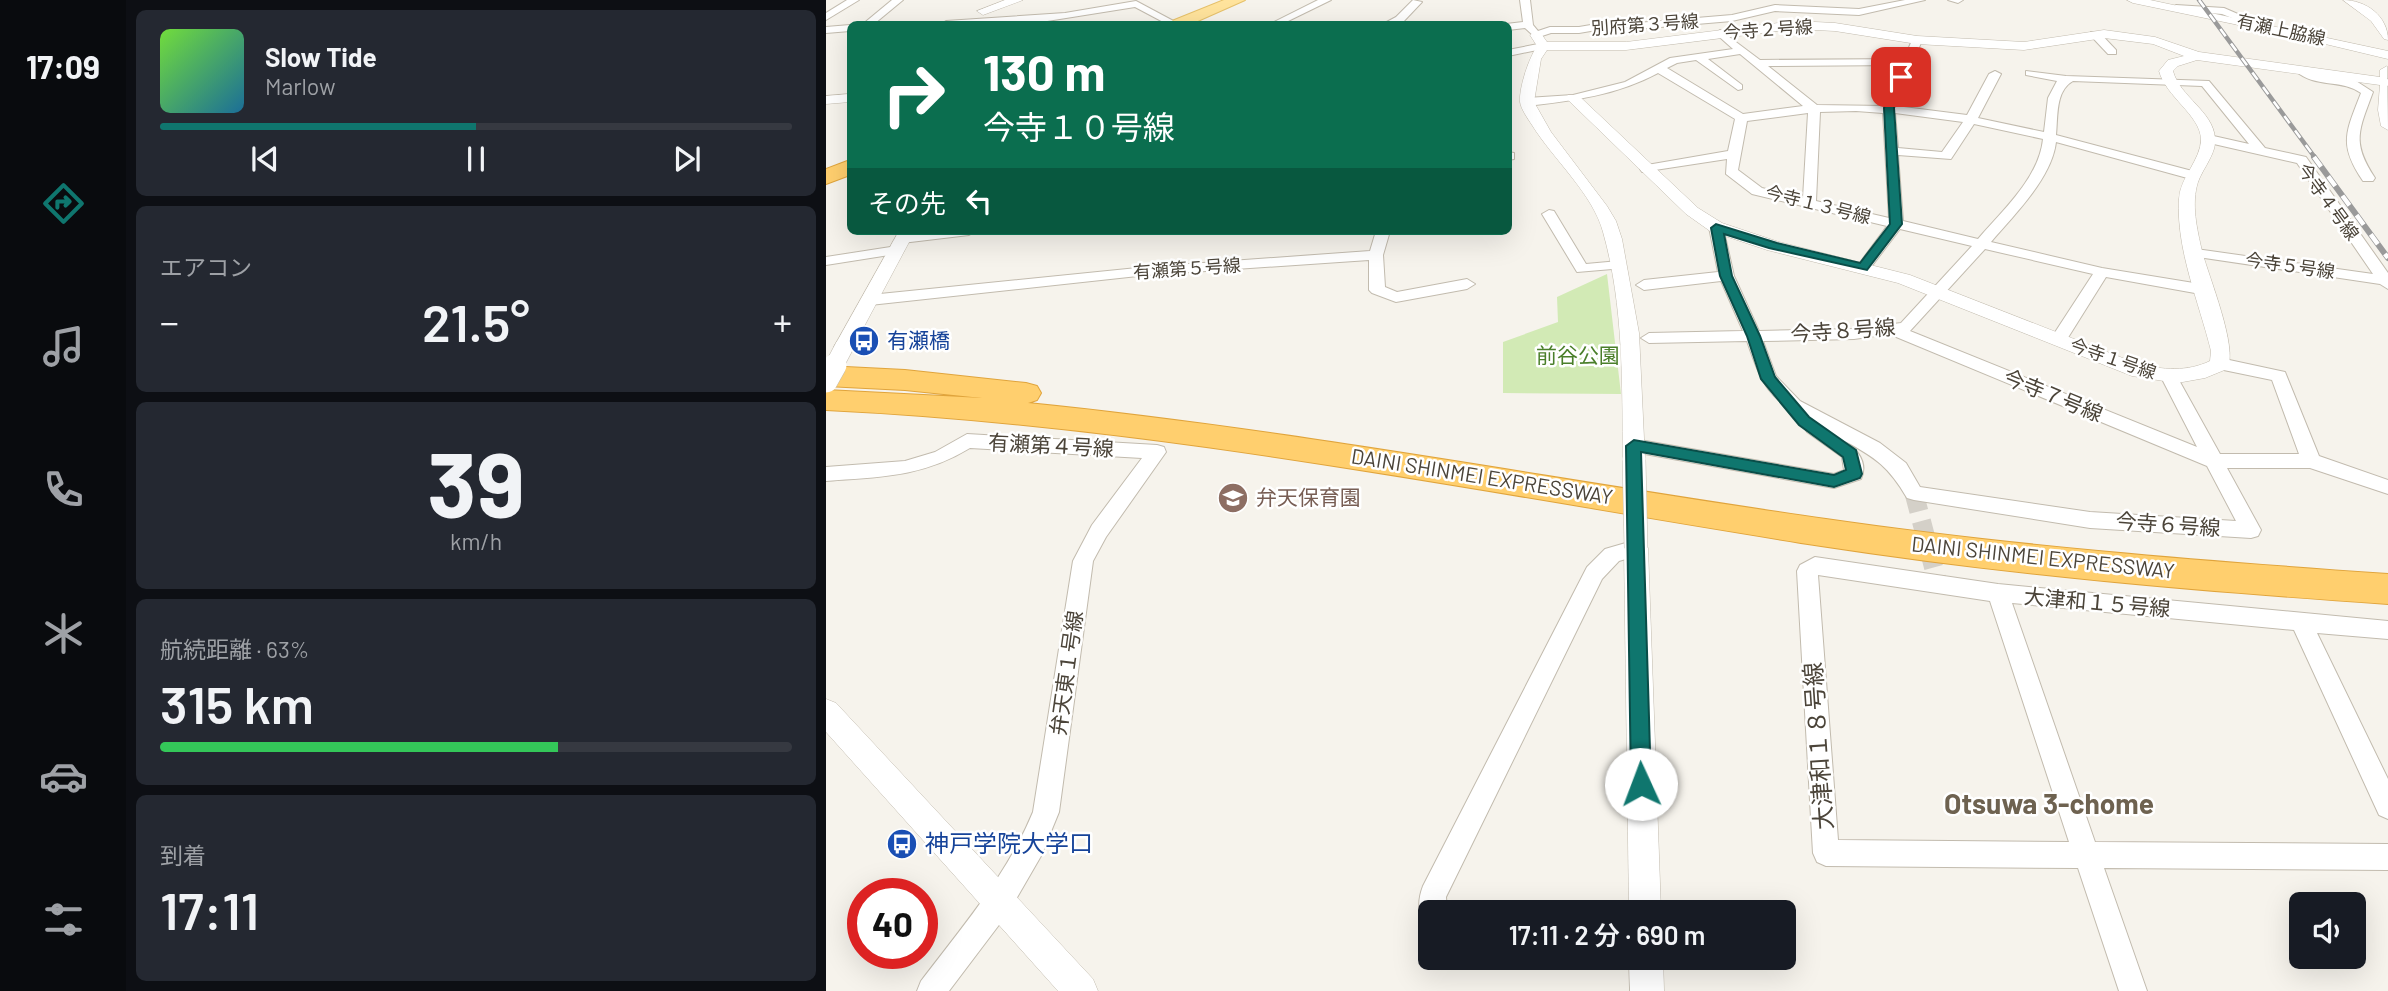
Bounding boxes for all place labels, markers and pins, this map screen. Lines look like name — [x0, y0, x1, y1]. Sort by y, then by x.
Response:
pin — [1871, 47, 1931, 107]
bus stop icon: 有瀬橋 — [847, 324, 881, 358]
place label: 有瀬橋 — [887, 327, 950, 352]
school or university icon: 弁天保育園 — [1216, 481, 1250, 515]
place label: 弁天保育園 — [1256, 484, 1361, 509]
bus stop icon: 神戸学院大学口 — [885, 827, 919, 861]
place label: 神戸学院大学口 — [925, 828, 1093, 857]

